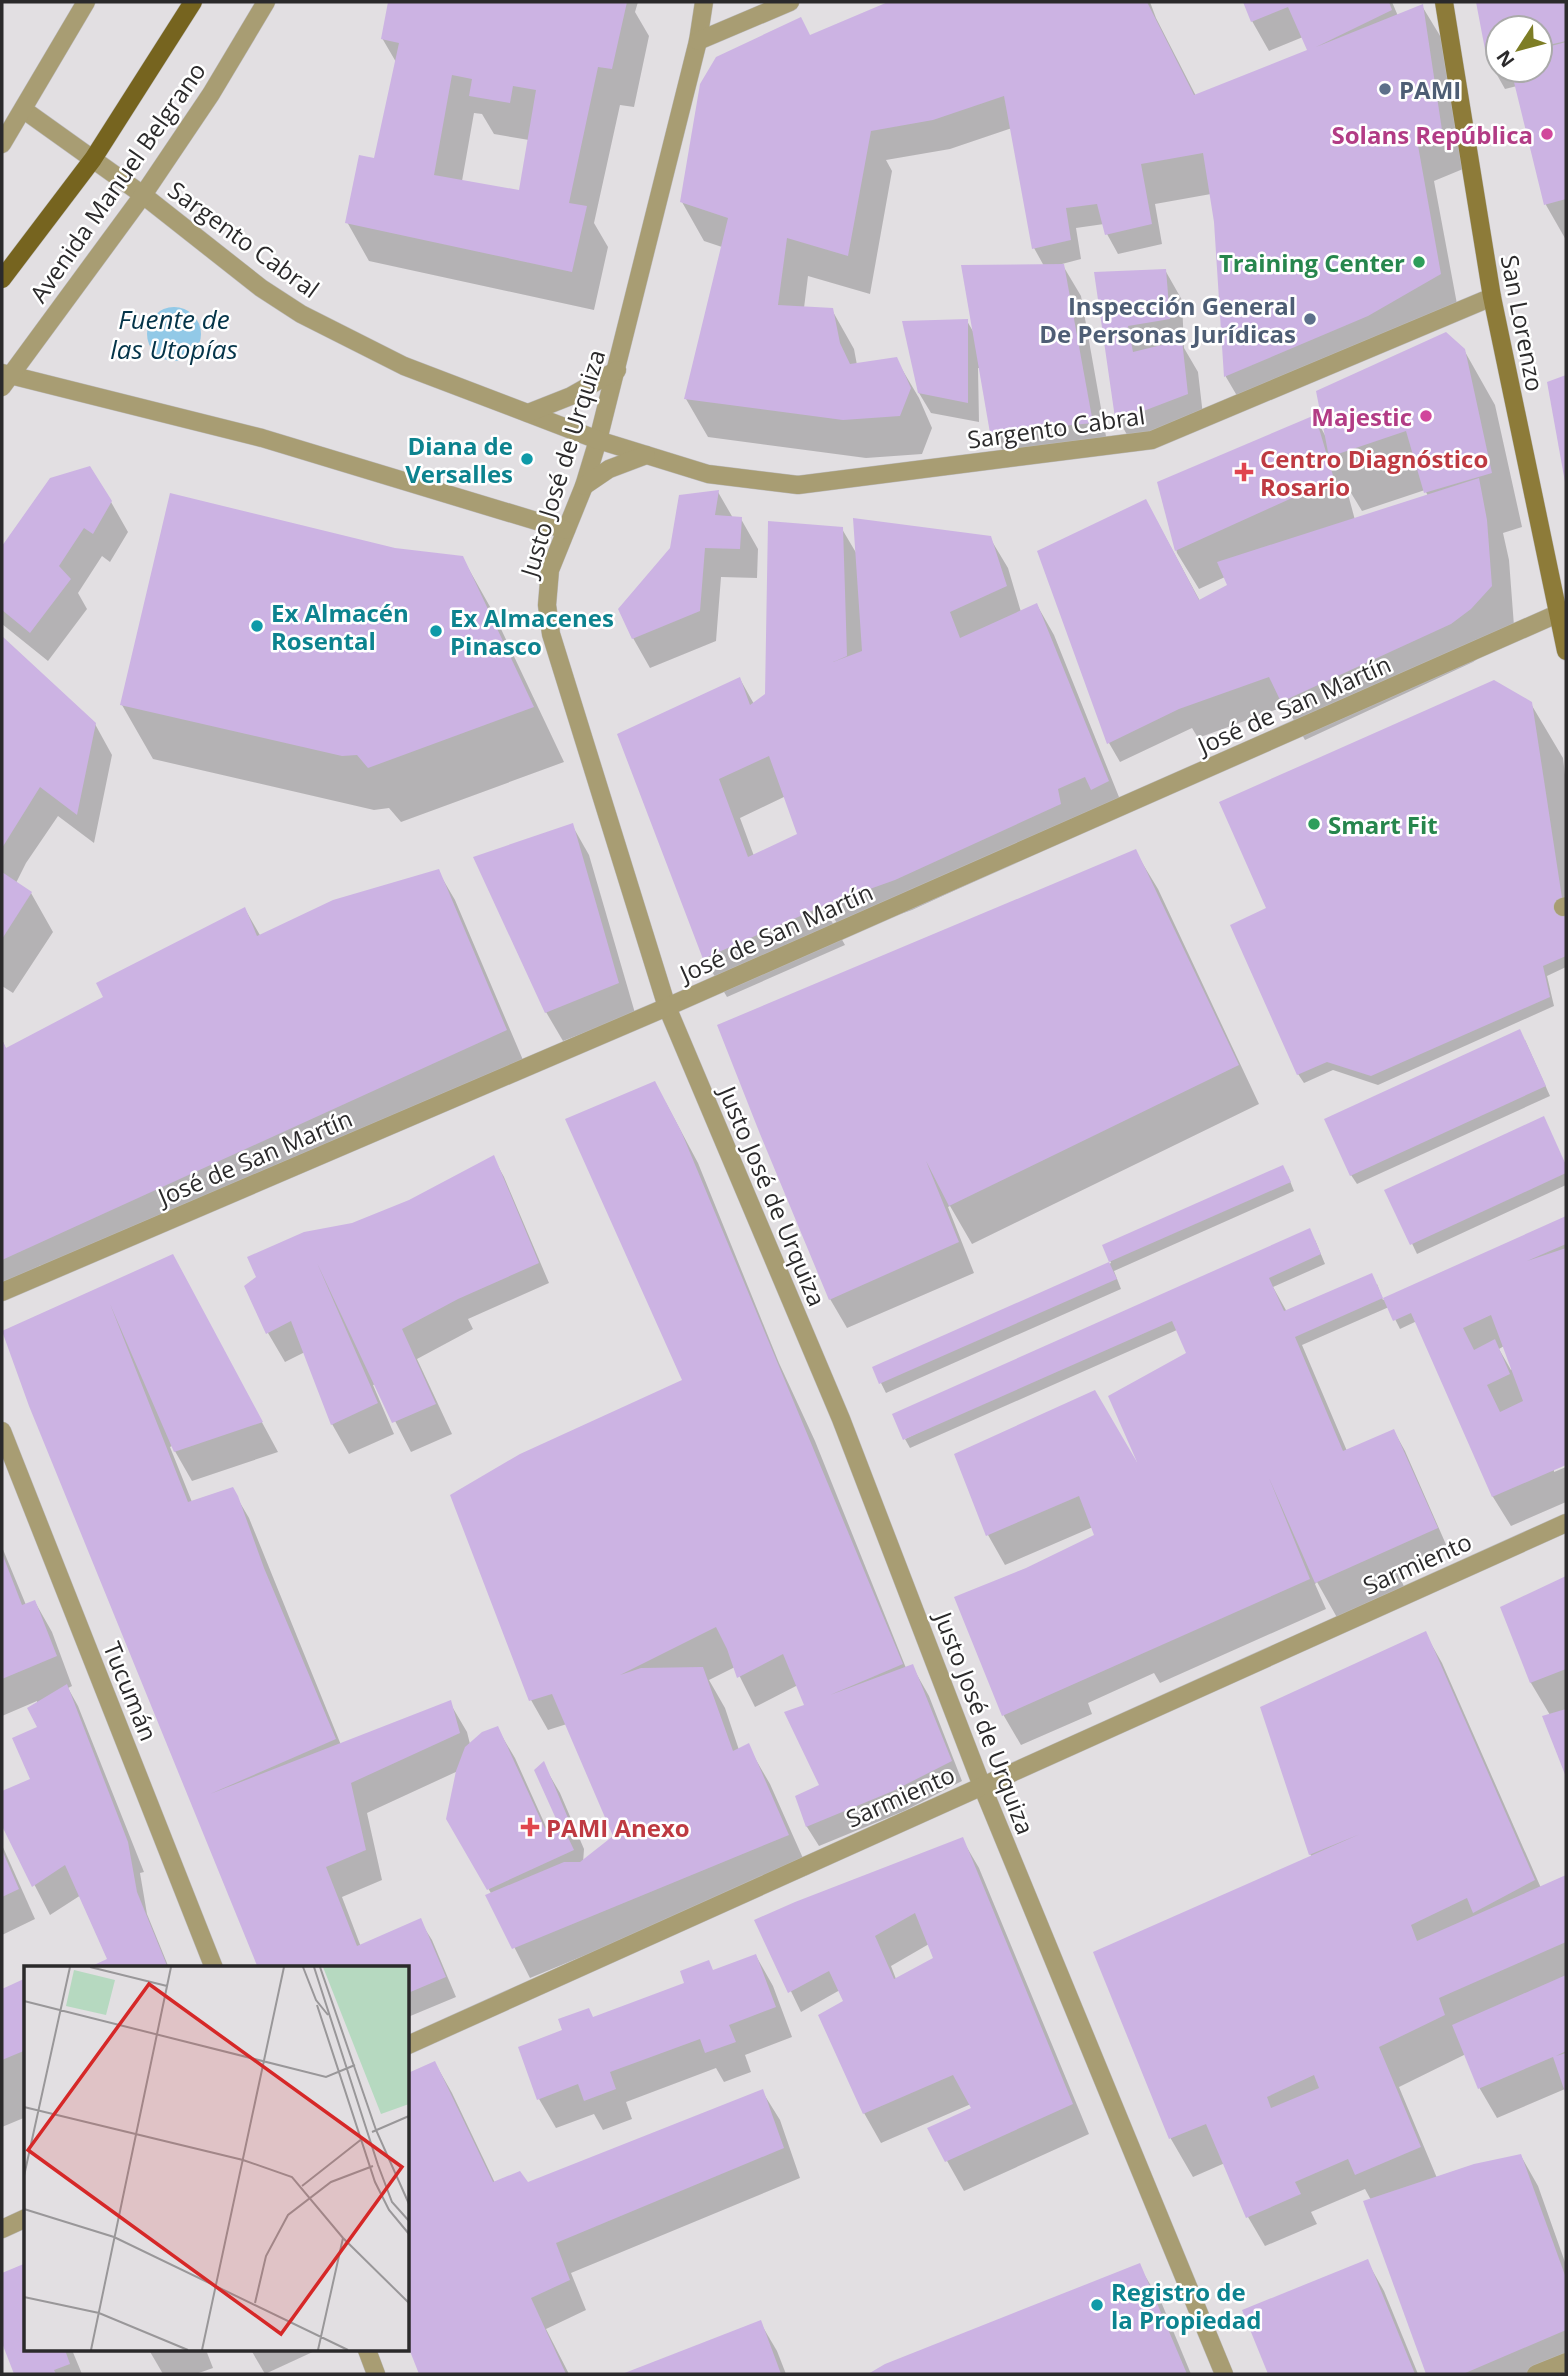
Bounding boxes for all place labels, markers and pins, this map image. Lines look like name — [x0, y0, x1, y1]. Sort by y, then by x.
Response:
place label: PAMI — [1399, 73, 1461, 106]
marker: PAMI — [1377, 81, 1393, 97]
place label: Solans República — [1332, 118, 1533, 151]
marker: Solans República — [1539, 126, 1555, 142]
place label: Training Center — [1219, 246, 1405, 279]
marker: Training Center — [1411, 254, 1427, 270]
place label: Inspección General De Personas Jurídicas — [1039, 289, 1296, 350]
marker: Inspección General De Personas Jurídicas — [1302, 311, 1318, 327]
place label: Majestic — [1311, 400, 1412, 433]
marker: Majestic — [1418, 408, 1434, 424]
place label: Diana de Versalles — [405, 429, 513, 490]
place label: Centro Diagnóstico Rosario — [1260, 442, 1488, 503]
marker: Diana de Versalles — [519, 451, 535, 467]
marker: Centro Diagnóstico Rosario — [1234, 462, 1254, 482]
place label: Ex Almacén Rosental — [271, 596, 409, 657]
place label: Ex Almacenes Pinasco — [450, 601, 614, 662]
marker: Ex Almacén Rosental — [249, 618, 265, 634]
marker: Ex Almacenes Pinasco — [428, 623, 444, 639]
place label: Smart Fit — [1328, 808, 1438, 841]
marker: Smart Fit — [1306, 816, 1322, 832]
place label: PAMI Anexo — [546, 1811, 690, 1844]
marker: PAMI Anexo — [520, 1817, 540, 1837]
place label: Registro de la Propiedad — [1111, 2275, 1261, 2336]
marker: Registro de la Propiedad — [1089, 2297, 1105, 2313]

